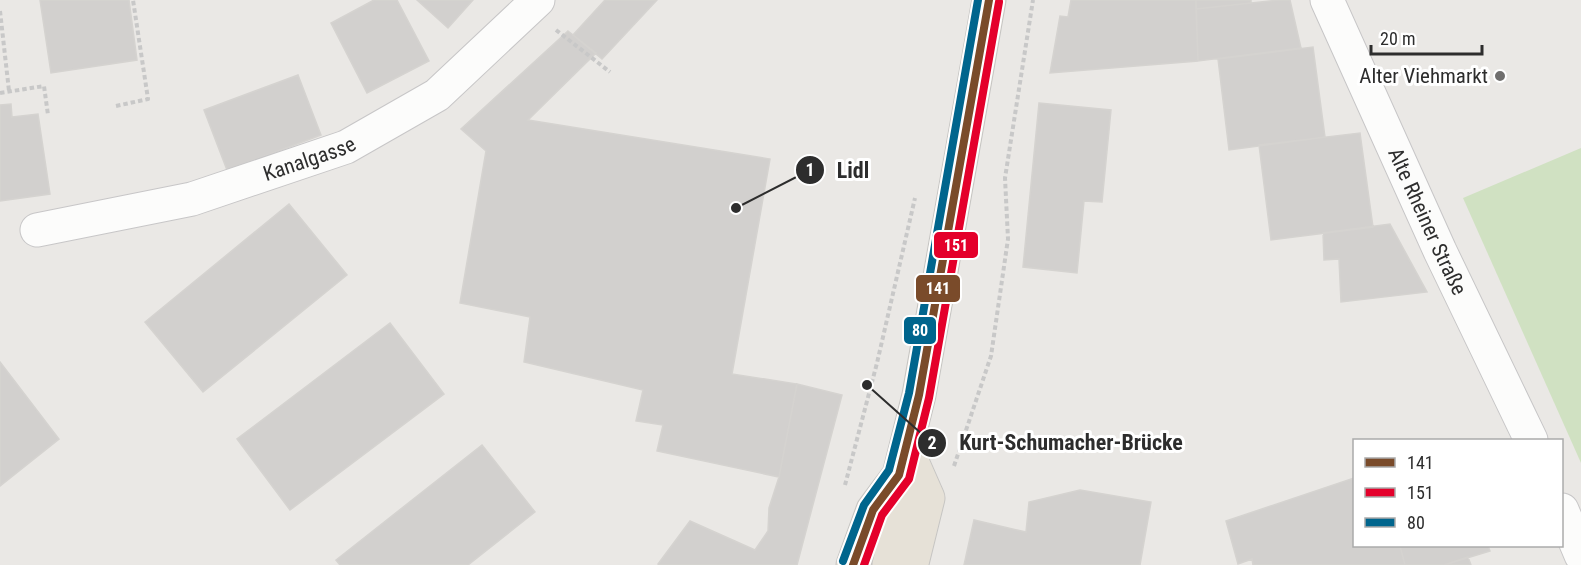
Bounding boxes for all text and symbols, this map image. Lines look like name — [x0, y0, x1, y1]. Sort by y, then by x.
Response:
scale bar — [1371, 18, 1482, 56]
text: 20 m — [1380, 28, 1415, 49]
place label: Alter Viehmarkt — [1359, 64, 1488, 88]
marker: Alter Viehmarkt — [1493, 69, 1507, 83]
street label: Kanalgasse — [260, 132, 360, 186]
street label: Alte Rheiner Straße — [1383, 144, 1471, 299]
callout: Lidl — [795, 150, 882, 190]
text: Lidl — [837, 158, 869, 183]
text: 1 — [805, 159, 815, 180]
line badge: 151 — [933, 231, 979, 259]
text: 151 — [944, 236, 968, 255]
line badge: 141 — [915, 274, 961, 303]
text: 141 — [926, 279, 950, 298]
line badge: 80 — [903, 316, 937, 345]
text: 80 — [912, 321, 928, 340]
callout: Kurt-Schumacher-Brücke — [917, 423, 1195, 463]
text: Kurt-Schumacher-Brücke — [959, 430, 1183, 455]
text: 2 — [927, 432, 937, 453]
legend — [1353, 439, 1563, 547]
text: 141 — [1407, 452, 1434, 473]
text: 151 — [1407, 482, 1434, 503]
text: 80 — [1407, 512, 1425, 533]

